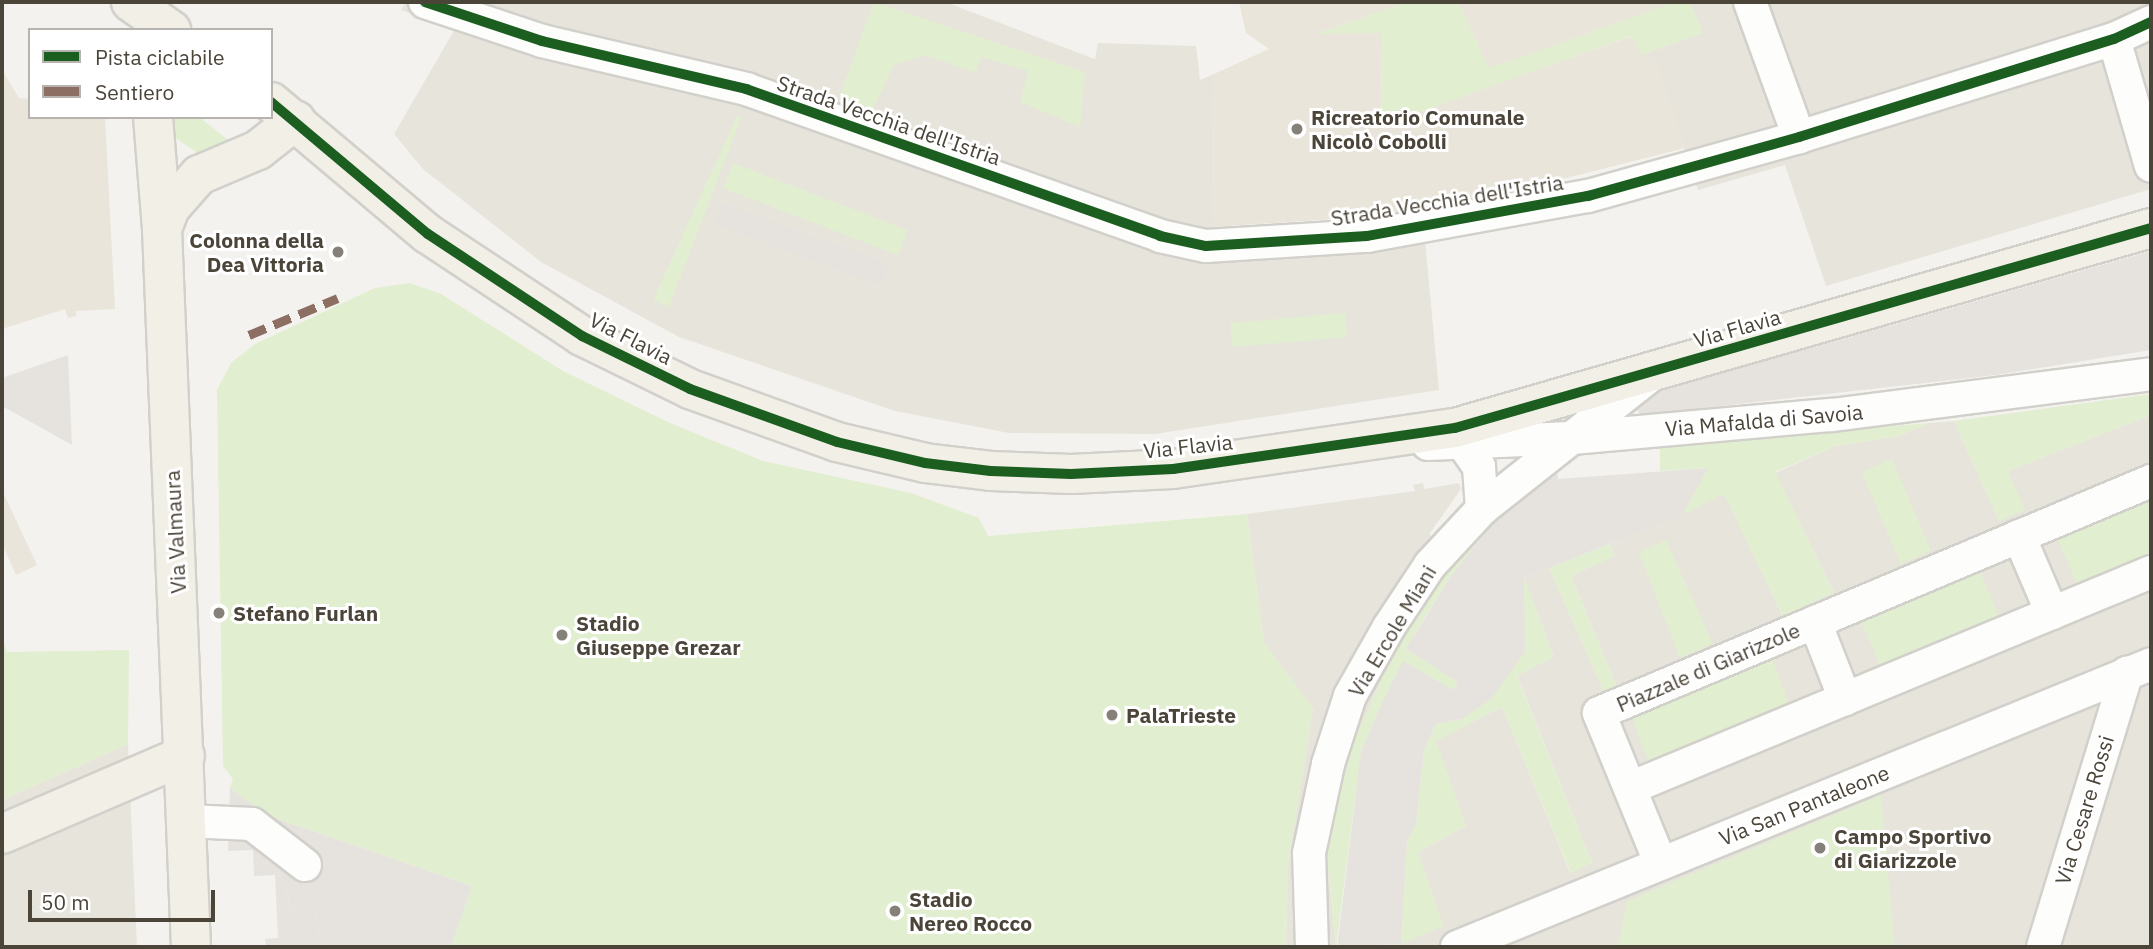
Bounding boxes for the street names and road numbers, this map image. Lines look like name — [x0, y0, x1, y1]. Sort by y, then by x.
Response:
street label: Strada Vecchia dell'Istria — [774, 70, 1004, 170]
street label: Strada Vecchia dell'Istria — [1329, 169, 1565, 231]
street label: Via Flavia — [1691, 304, 1783, 352]
street label: Via Flavia — [585, 306, 677, 370]
street label: Via Mafalda di Savoia — [1664, 399, 1864, 441]
street label: Via Flavia — [1142, 429, 1234, 463]
street label: Via Valmaura — [159, 470, 191, 594]
street label: Via Ercole Miani — [1343, 561, 1441, 701]
street label: Piazzale di Giarizzole — [1613, 617, 1803, 717]
street label: Via Cesare Rossi — [2049, 732, 2119, 888]
street label: Via San Pantaleone — [1715, 759, 1893, 851]

